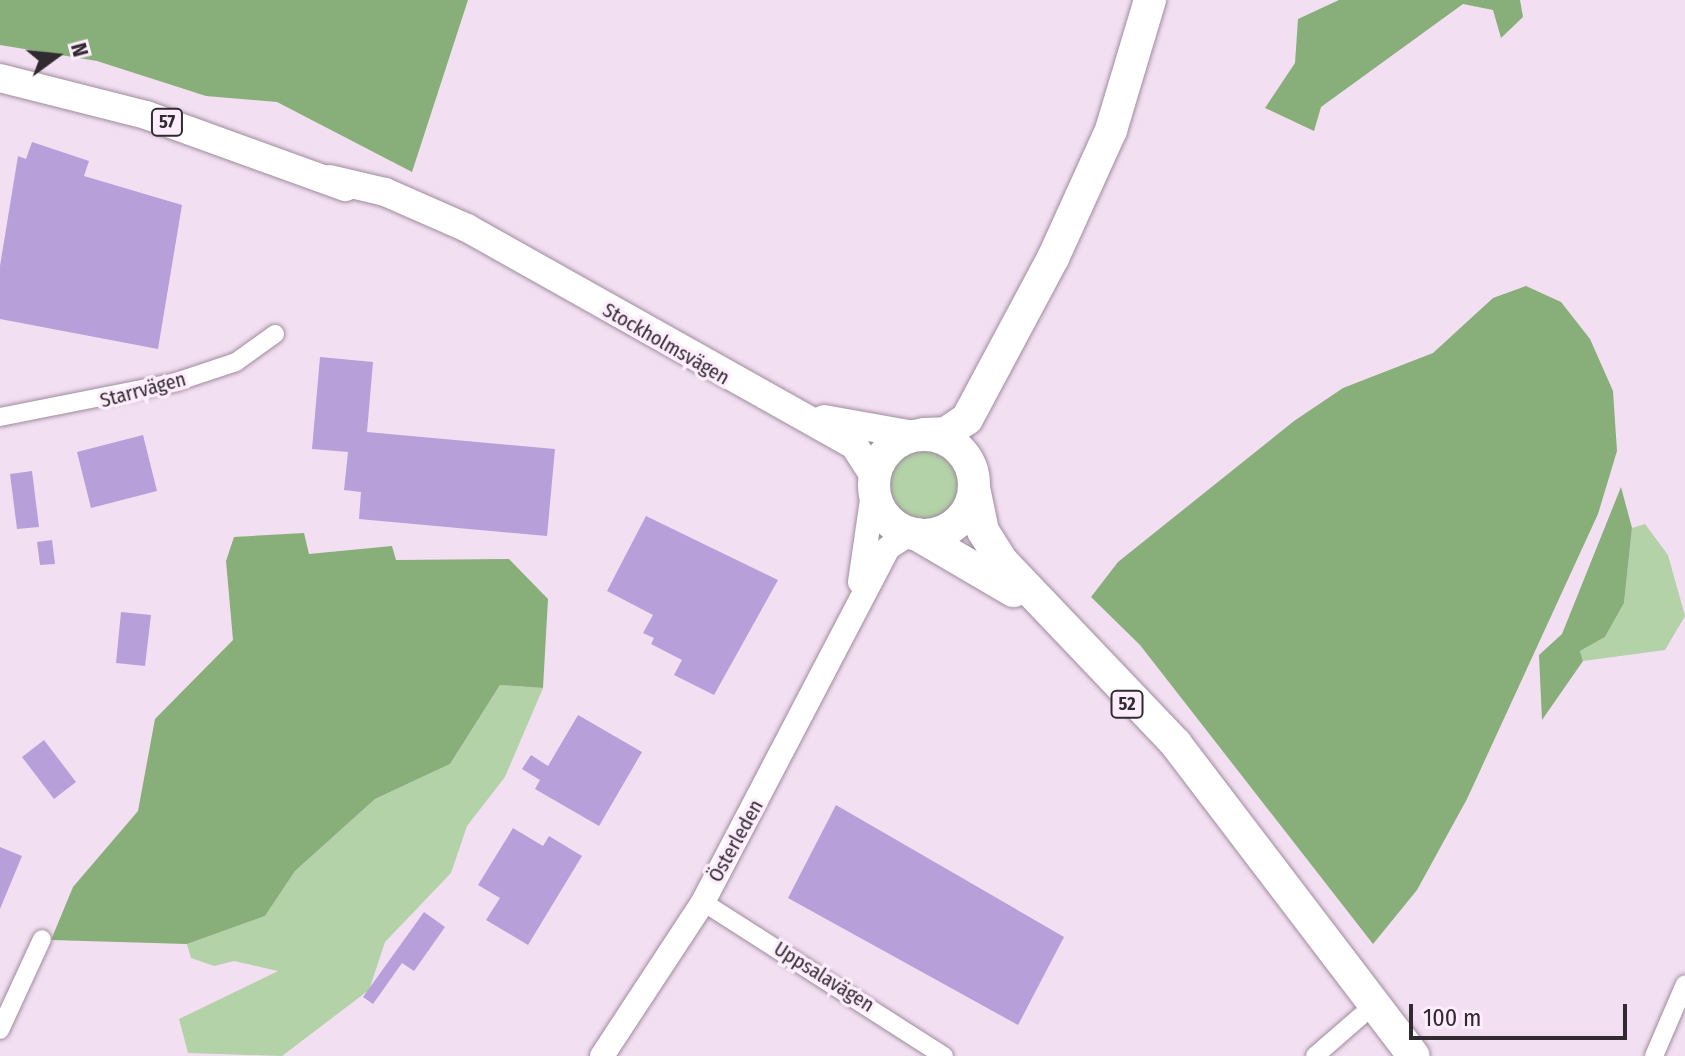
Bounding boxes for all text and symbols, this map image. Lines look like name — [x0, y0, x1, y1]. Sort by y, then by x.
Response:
north arrow — [16, 16, 96, 96]
text: N — [65, 40, 94, 60]
road number: 57 — [149, 108, 185, 136]
street label: Stockholmsvägen — [598, 298, 734, 390]
street label: Starrvägen — [97, 367, 189, 413]
road number: 52 — [1109, 690, 1145, 718]
street label: Österleden — [704, 796, 768, 886]
street label: Uppsalavägen — [770, 937, 878, 1017]
scale bar — [1413, 988, 1631, 1038]
text: 100 m — [1423, 1004, 1481, 1032]

